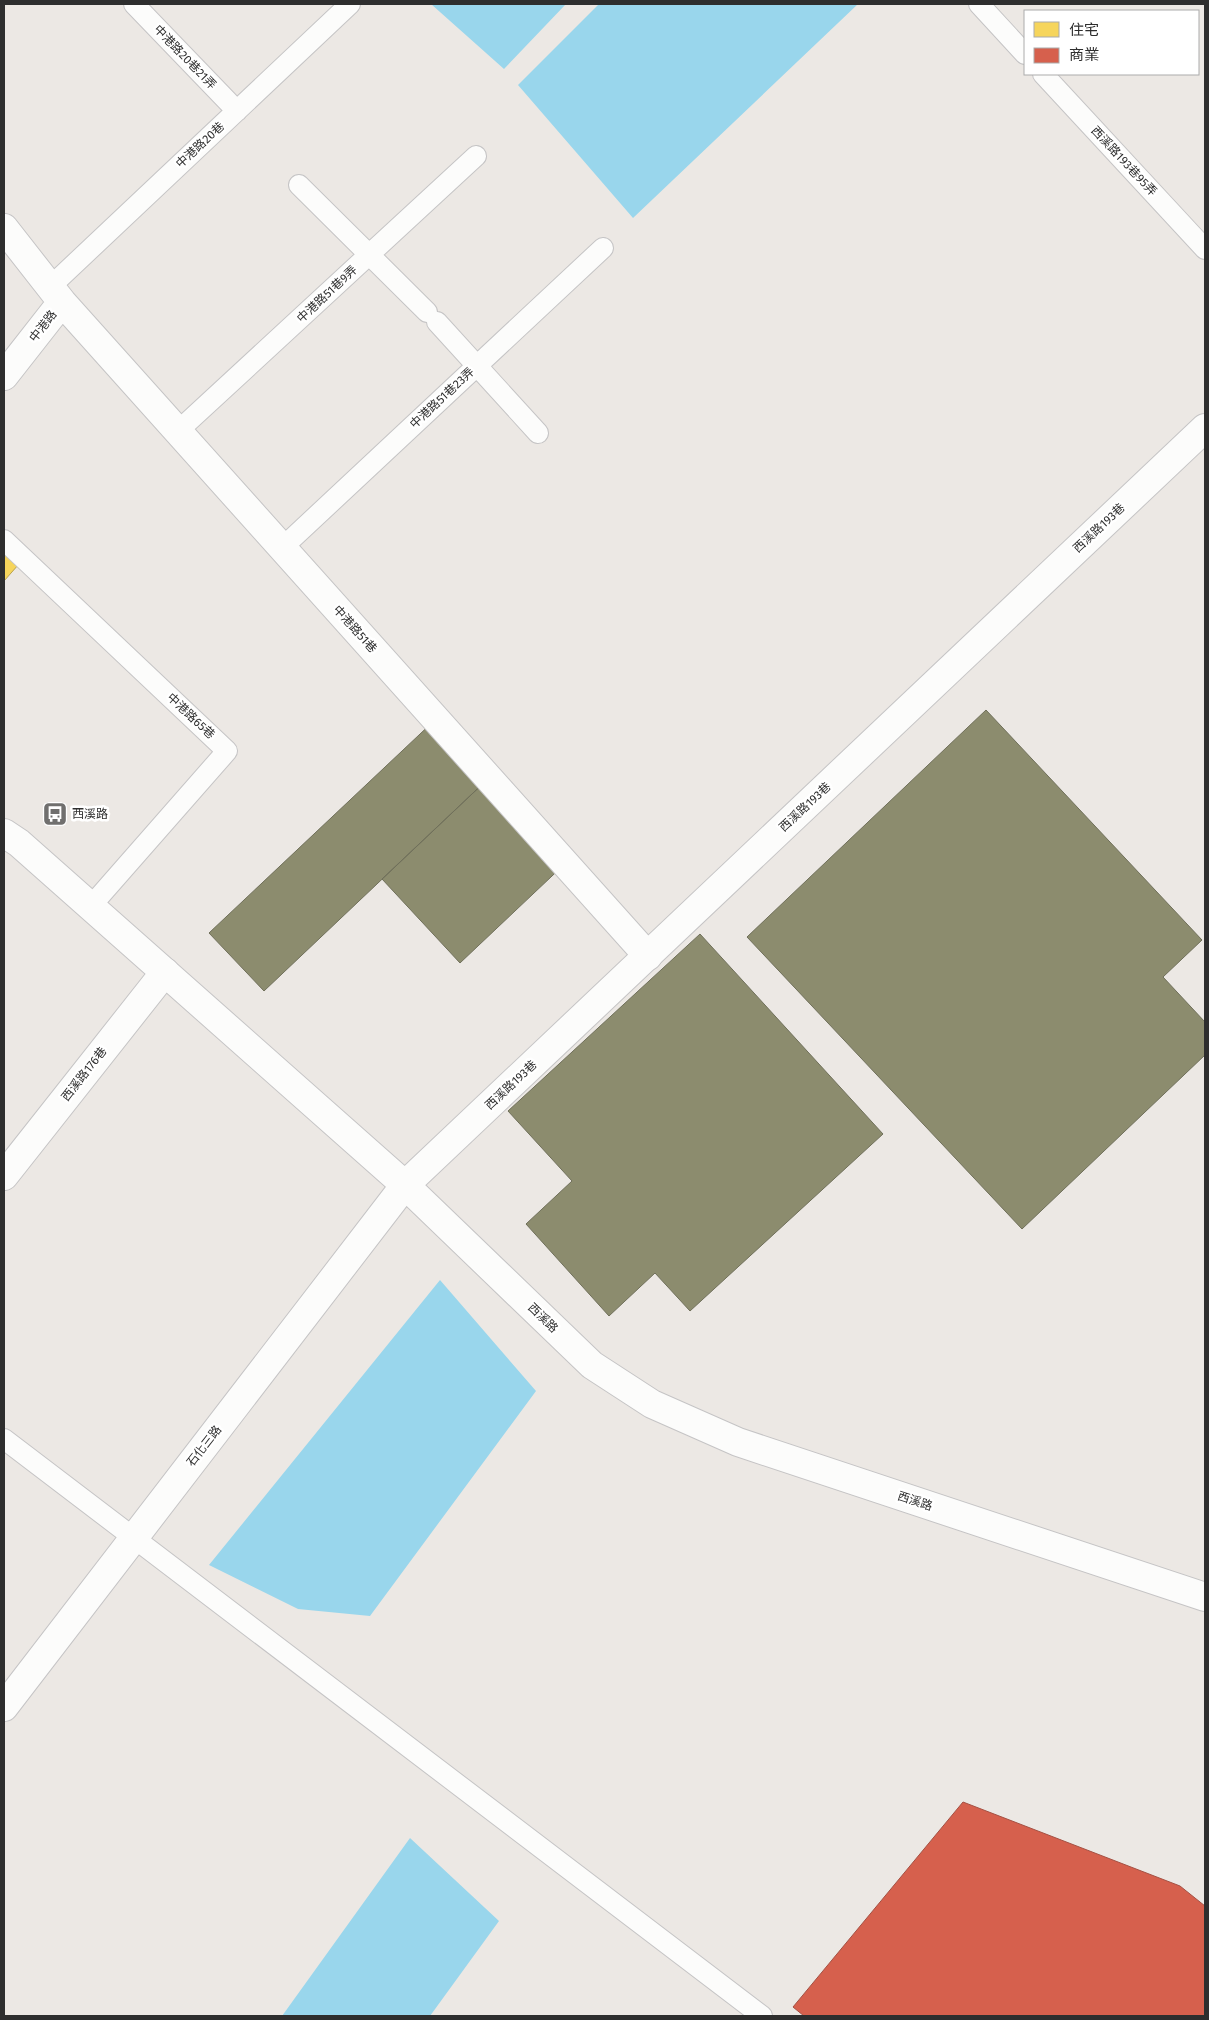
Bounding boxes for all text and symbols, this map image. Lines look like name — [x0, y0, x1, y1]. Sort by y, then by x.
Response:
legend — [1024, 10, 1199, 75]
text: 住宅 — [1069, 21, 1099, 39]
street label: 中港路20巷21弄 — [151, 22, 219, 92]
text: 商業 — [1069, 46, 1099, 64]
street label: 中港路20巷 — [173, 119, 227, 171]
street label: 西溪路193巷95弄 — [1088, 123, 1160, 199]
street label: 中港路51巷9弄 — [294, 263, 360, 325]
street label: 中港路 — [26, 308, 60, 344]
street label: 中港路51巷23弄 — [407, 365, 477, 431]
street label: 西溪路193巷 — [1070, 501, 1128, 555]
street label: 中港路51巷 — [330, 603, 380, 655]
street label: 中港路65巷 — [164, 690, 218, 742]
street label: 西溪路193巷 — [776, 780, 834, 834]
bus stop icon: 西溪路 — [42, 801, 68, 827]
place label: 西溪路 — [72, 807, 108, 821]
street label: 西溪路176巷 — [59, 1044, 109, 1104]
street label: 西溪路193巷 — [482, 1058, 540, 1112]
street label: 西溪路 — [525, 1300, 561, 1336]
street label: 石化三路 — [184, 1423, 224, 1469]
street label: 西溪路 — [896, 1489, 934, 1513]

